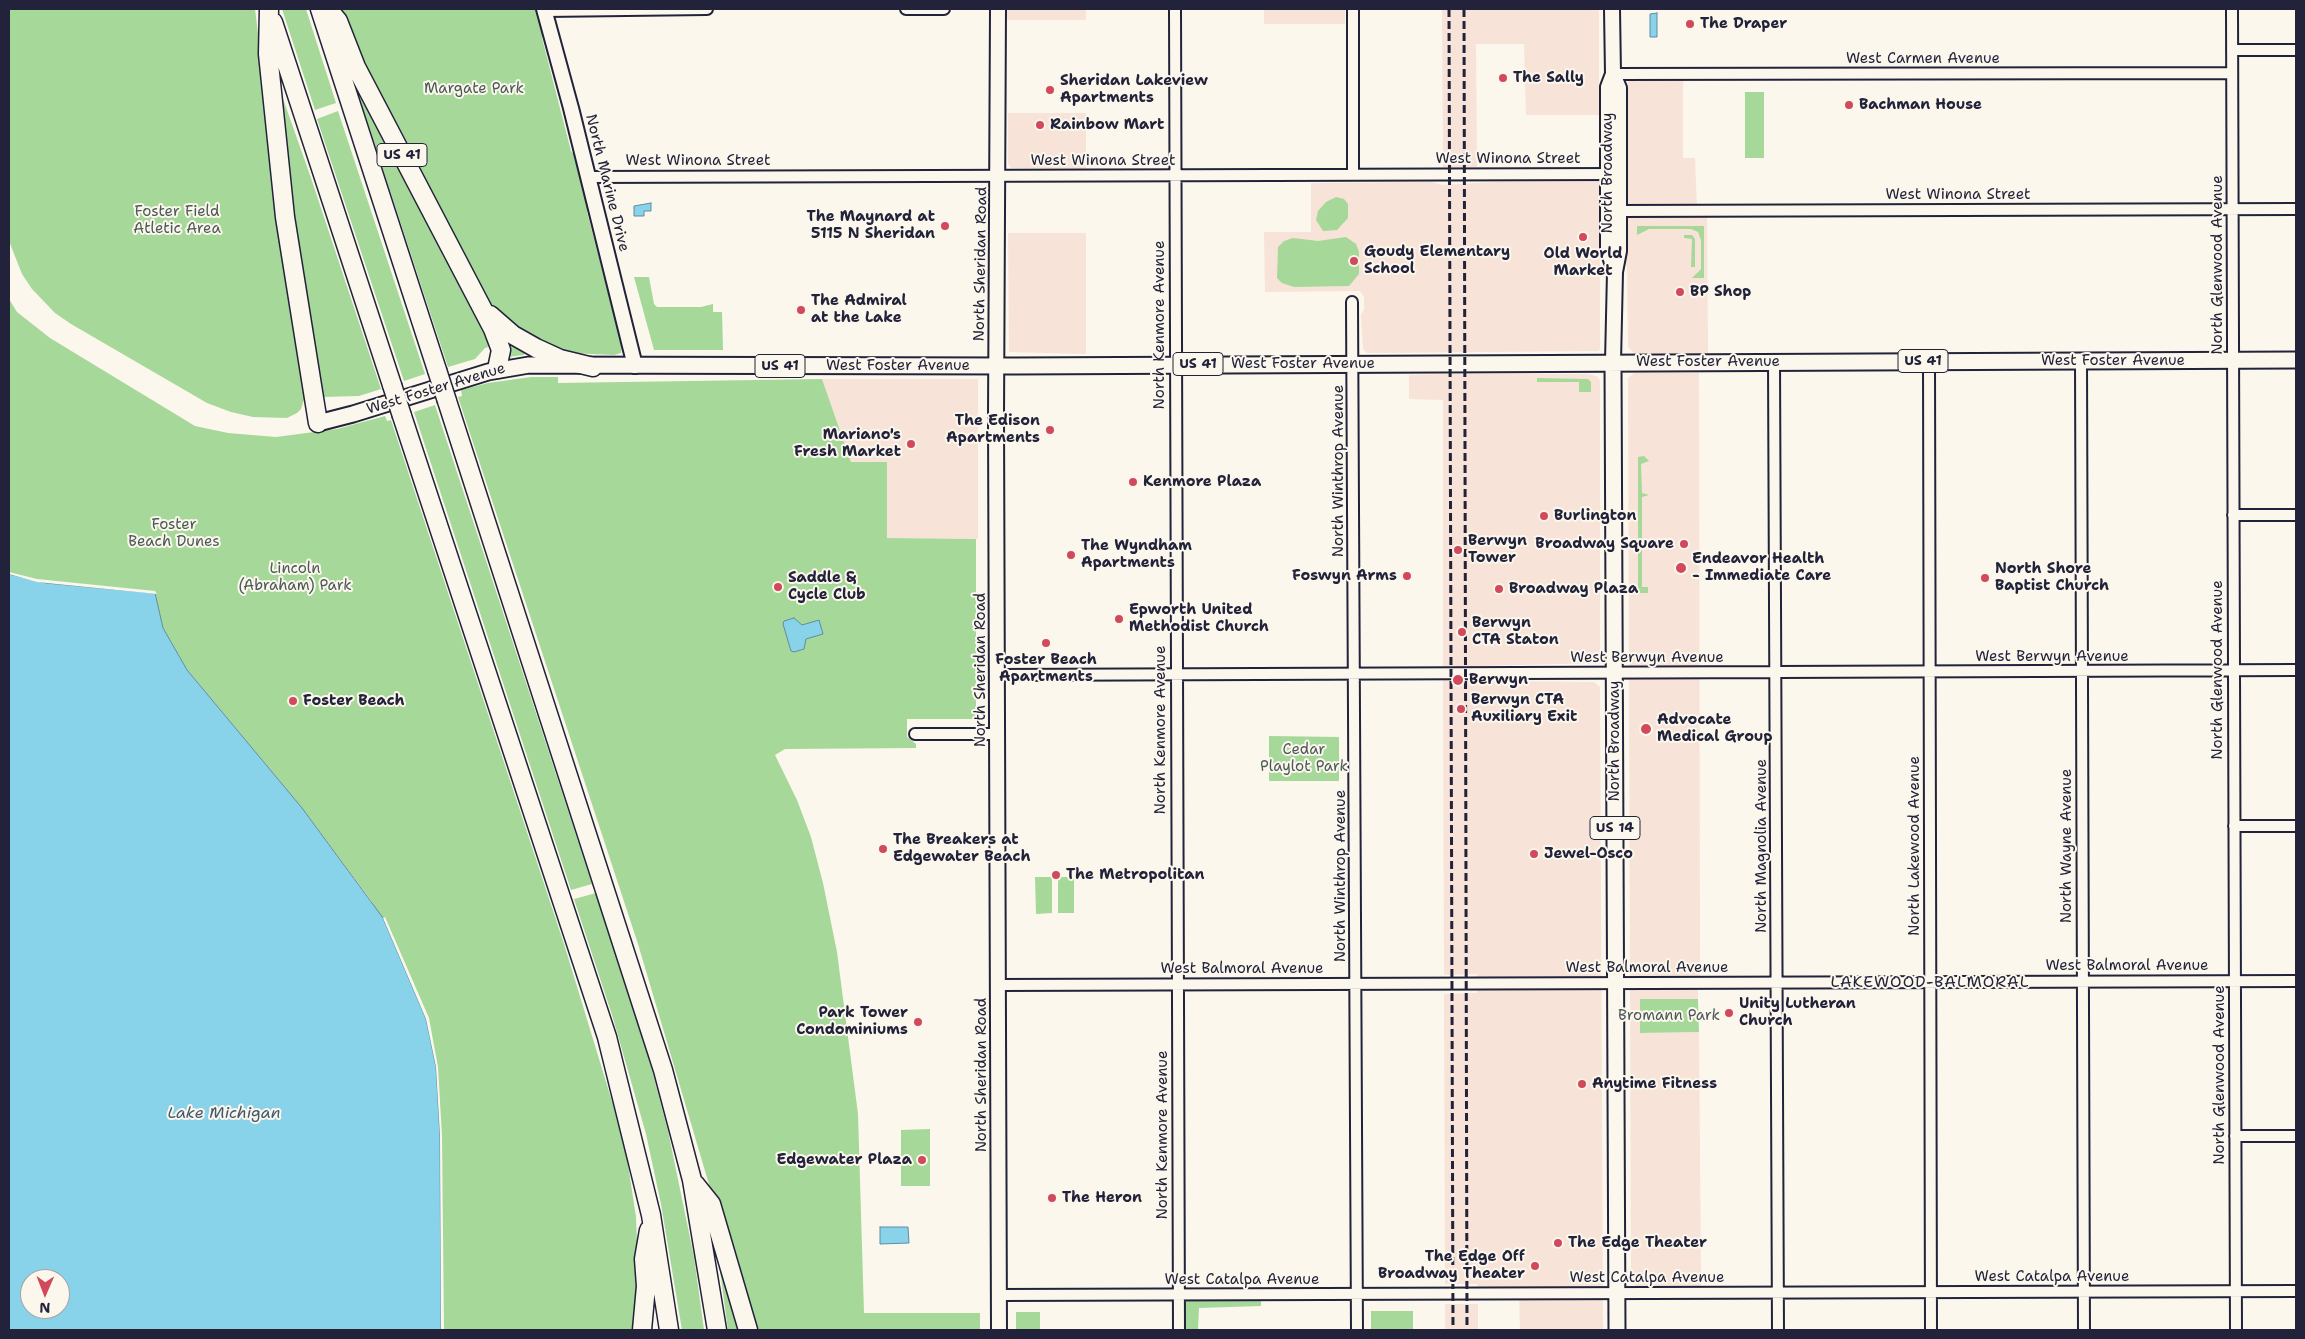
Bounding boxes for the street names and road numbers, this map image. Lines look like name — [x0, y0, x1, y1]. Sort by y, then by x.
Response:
street label: West Carmen Avenue — [1846, 50, 2000, 68]
street label: North Marine Drive — [581, 112, 633, 254]
street label: North Broadway — [1599, 113, 1617, 233]
road number: US 41 — [377, 144, 427, 166]
street label: West Winona Street — [1435, 150, 1581, 168]
street label: West Winona Street — [625, 152, 771, 170]
street label: West Winona Street — [1030, 152, 1176, 170]
street label: North Glenwood Avenue — [2209, 175, 2227, 355]
street label: North Sheridan Road — [971, 186, 991, 342]
street label: West Winona Street — [1885, 186, 2031, 204]
street label: North Kenmore Avenue — [1151, 241, 1169, 409]
road number: US 41 — [1898, 350, 1948, 372]
road number: US 41 — [1173, 352, 1223, 376]
street label: West Foster Avenue — [2041, 352, 2185, 370]
street label: West Foster Avenue — [1636, 353, 1780, 371]
road number: US 41 — [755, 354, 805, 378]
street label: West Foster Avenue — [1231, 355, 1375, 373]
street label: West Foster Avenue — [826, 357, 970, 375]
street label: West Foster Avenue — [364, 359, 508, 419]
street label: North Winthrop Avenue — [1330, 385, 1348, 557]
street label: North Glenwood Avenue — [2209, 580, 2227, 760]
street label: North Sheridan Road — [972, 593, 990, 747]
street label: North Kenmore Avenue — [1152, 646, 1170, 814]
street label: West Berwyn Avenue — [1975, 648, 2129, 666]
street label: West Berwyn Avenue — [1570, 649, 1724, 667]
street label: North Broadway — [1606, 681, 1624, 801]
street label: North Lakewood Avenue — [1906, 756, 1924, 936]
street label: North Magnolia Avenue — [1753, 759, 1771, 933]
street label: North Wayne Avenue — [2058, 769, 2076, 923]
street label: North Winthrop Avenue — [1332, 790, 1350, 962]
road number: US 14 — [1590, 816, 1640, 840]
street label: West Balmoral Avenue — [2045, 957, 2209, 975]
street label: West Balmoral Avenue — [1565, 959, 1729, 977]
street label: West Balmoral Avenue — [1160, 960, 1324, 978]
street label: North Glenwood Avenue — [2211, 985, 2229, 1165]
street label: North Sheridan Road — [973, 998, 991, 1152]
street label: North Kenmore Avenue — [1154, 1051, 1172, 1219]
street label: West Catalpa Avenue — [1975, 1268, 2129, 1286]
street label: West Catalpa Avenue — [1570, 1269, 1724, 1287]
street label: West Catalpa Avenue — [1165, 1271, 1319, 1289]

